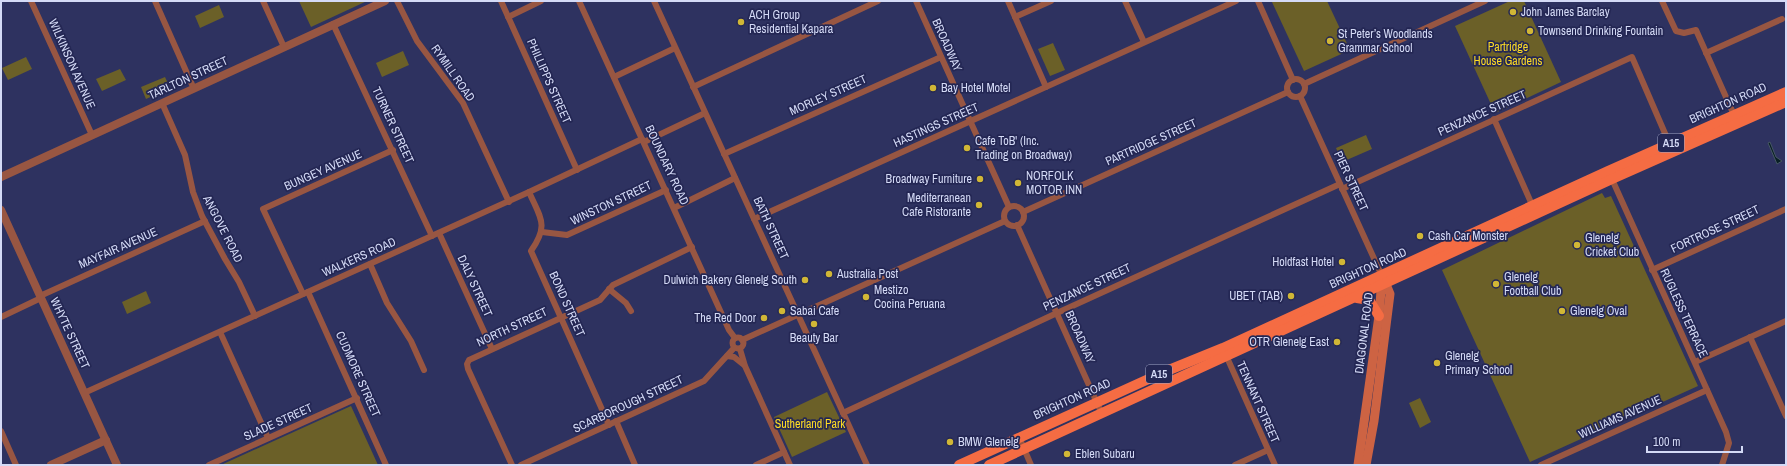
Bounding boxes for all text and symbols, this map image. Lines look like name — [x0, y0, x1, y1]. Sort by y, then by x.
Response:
place label: John James Barclay — [1521, 4, 1610, 20]
place label: ACH Group Residential Kapara — [748, 7, 834, 37]
marker: John James Barclay — [1508, 7, 1518, 17]
street label: WILKINSON AVENUE — [45, 16, 99, 112]
street label: BROADWAY — [928, 16, 966, 74]
marker: ACH Group Residential Kapara — [736, 17, 746, 27]
place label: Townsend Drinking Fountain — [1538, 23, 1663, 39]
place label: St Peter’s Woodlands Grammar School — [1338, 26, 1433, 56]
marker: Townsend Drinking Fountain — [1525, 26, 1535, 36]
street label: PHILLIPPS STREET — [523, 36, 575, 126]
marker: St Peter’s Woodlands Grammar School — [1325, 36, 1335, 46]
park label: Partridge House Gardens — [1474, 39, 1543, 69]
street label: RYMILL ROAD — [427, 41, 479, 105]
street label: TARLTON STREET — [146, 53, 230, 103]
street label: MORLEY STREET — [787, 71, 869, 119]
street label: BRIGHTON ROAD — [1687, 79, 1769, 127]
place label: Bay Hotel Motel — [941, 80, 1010, 96]
marker: Bay Hotel Motel — [928, 83, 938, 93]
street label: TURNER STREET — [368, 84, 418, 166]
street label: PENZANCE STREET — [1435, 86, 1529, 140]
street label: HASTINGS STREET — [891, 99, 981, 151]
street label: PARTRIDGE STREET — [1103, 115, 1199, 169]
street label: BOUNDARY ROAD — [641, 122, 693, 208]
place label: Cafe ToB' (Inc. Trading on Broadway) — [975, 133, 1072, 163]
road number: A15 — [1658, 134, 1684, 152]
marker: Cafe ToB' (Inc. Trading on Broadway) — [962, 143, 972, 153]
street label: BUNGEY AVENUE — [282, 146, 364, 194]
street label: PIER STREET — [1330, 148, 1372, 214]
place label: NORFOLK MOTOR INN — [1026, 168, 1082, 198]
place label: Broadway Furniture — [886, 171, 972, 187]
marker: Broadway Furniture — [975, 174, 985, 184]
street label: WINSTON STREET — [568, 177, 654, 229]
marker: NORFOLK MOTOR INN — [1013, 178, 1023, 188]
place label: Mediterranean Cafe Ristorante — [902, 190, 971, 220]
street label: ANGOVE ROAD — [199, 192, 247, 265]
street label: BATH STREET — [750, 194, 792, 262]
marker: Mediterranean Cafe Ristorante — [974, 200, 984, 210]
street label: FORTROSE STREET — [1668, 201, 1762, 257]
street label: MAYFAIR AVENUE — [76, 224, 160, 272]
place label: Cash Car Monster — [1428, 228, 1509, 244]
place label: Glenelg Cricket Club — [1585, 230, 1639, 260]
marker: Cash Car Monster — [1415, 231, 1425, 241]
street label: WALKERS ROAD — [320, 234, 398, 280]
marker: Glenelg Cricket Club — [1572, 240, 1582, 250]
street label: BRIGHTON ROAD — [1327, 244, 1409, 292]
street label: DALY STREET — [454, 253, 496, 319]
place label: Holdfast Hotel — [1272, 254, 1334, 270]
marker: Holdfast Hotel — [1337, 257, 1347, 267]
street label: PENZANCE STREET — [1041, 260, 1133, 314]
place label: Australia Post — [836, 266, 899, 282]
street label: RUGLESS TERRACE — [1656, 266, 1712, 360]
street label: BOND STREET — [545, 269, 589, 339]
marker: Australia Post — [824, 269, 834, 279]
place label: Glenelg Football Club — [1504, 269, 1562, 299]
place label: Dulwich Bakery Glenelg South — [664, 272, 797, 288]
marker: Dulwich Bakery Glenelg South — [800, 275, 810, 285]
marker: Glenelg Football Club — [1491, 279, 1501, 289]
place label: Mestizo Cocina Peruana — [874, 282, 946, 312]
place label: UBET (TAB) — [1229, 288, 1283, 304]
marker: UBET (TAB) — [1286, 291, 1296, 301]
street label: DIAGONAL ROAD — [1351, 291, 1377, 375]
marker: Mestizo Cocina Peruana — [861, 292, 871, 302]
street label: WHYTE STREET — [46, 295, 94, 371]
place label: Sabai Cafe — [790, 303, 839, 319]
place label: Glenelg Oval — [1570, 303, 1627, 319]
street label: NORTH STREET — [474, 304, 550, 350]
marker: Sabai Cafe — [777, 306, 787, 316]
marker: Glenelg Oval — [1557, 306, 1567, 316]
street label: BROADWAY — [1061, 308, 1099, 366]
place label: The Red Door — [694, 310, 757, 326]
marker: The Red Door — [759, 313, 769, 323]
marker: Beauty Bar — [809, 319, 819, 329]
street label: CUDMORE STREET — [332, 329, 384, 419]
place label: Beauty Bar — [790, 330, 839, 346]
place label: OTR Glenelg East — [1249, 334, 1329, 350]
marker: OTR Glenelg East — [1332, 337, 1342, 347]
place label: Glenelg Primary School — [1445, 348, 1512, 378]
marker: Glenelg Primary School — [1432, 358, 1442, 368]
street label: TENNANT STREET — [1233, 359, 1283, 445]
road number: A15 — [1146, 365, 1172, 383]
street label: SCARBOROUGH STREET — [570, 371, 686, 437]
street label: BRIGHTON ROAD — [1031, 375, 1113, 423]
street label: WILLIAMS AVENUE — [1576, 392, 1664, 442]
street label: SLADE STREET — [241, 400, 315, 444]
park label: Sutherland Park — [775, 416, 845, 432]
scale bar — [1647, 428, 1742, 454]
place label: BMW Glenelg — [958, 434, 1019, 450]
text: 100 m — [1653, 434, 1680, 450]
marker: BMW Glenelg — [945, 437, 955, 447]
place label: Eblen Subaru — [1075, 446, 1135, 462]
marker: Eblen Subaru — [1062, 449, 1072, 459]

